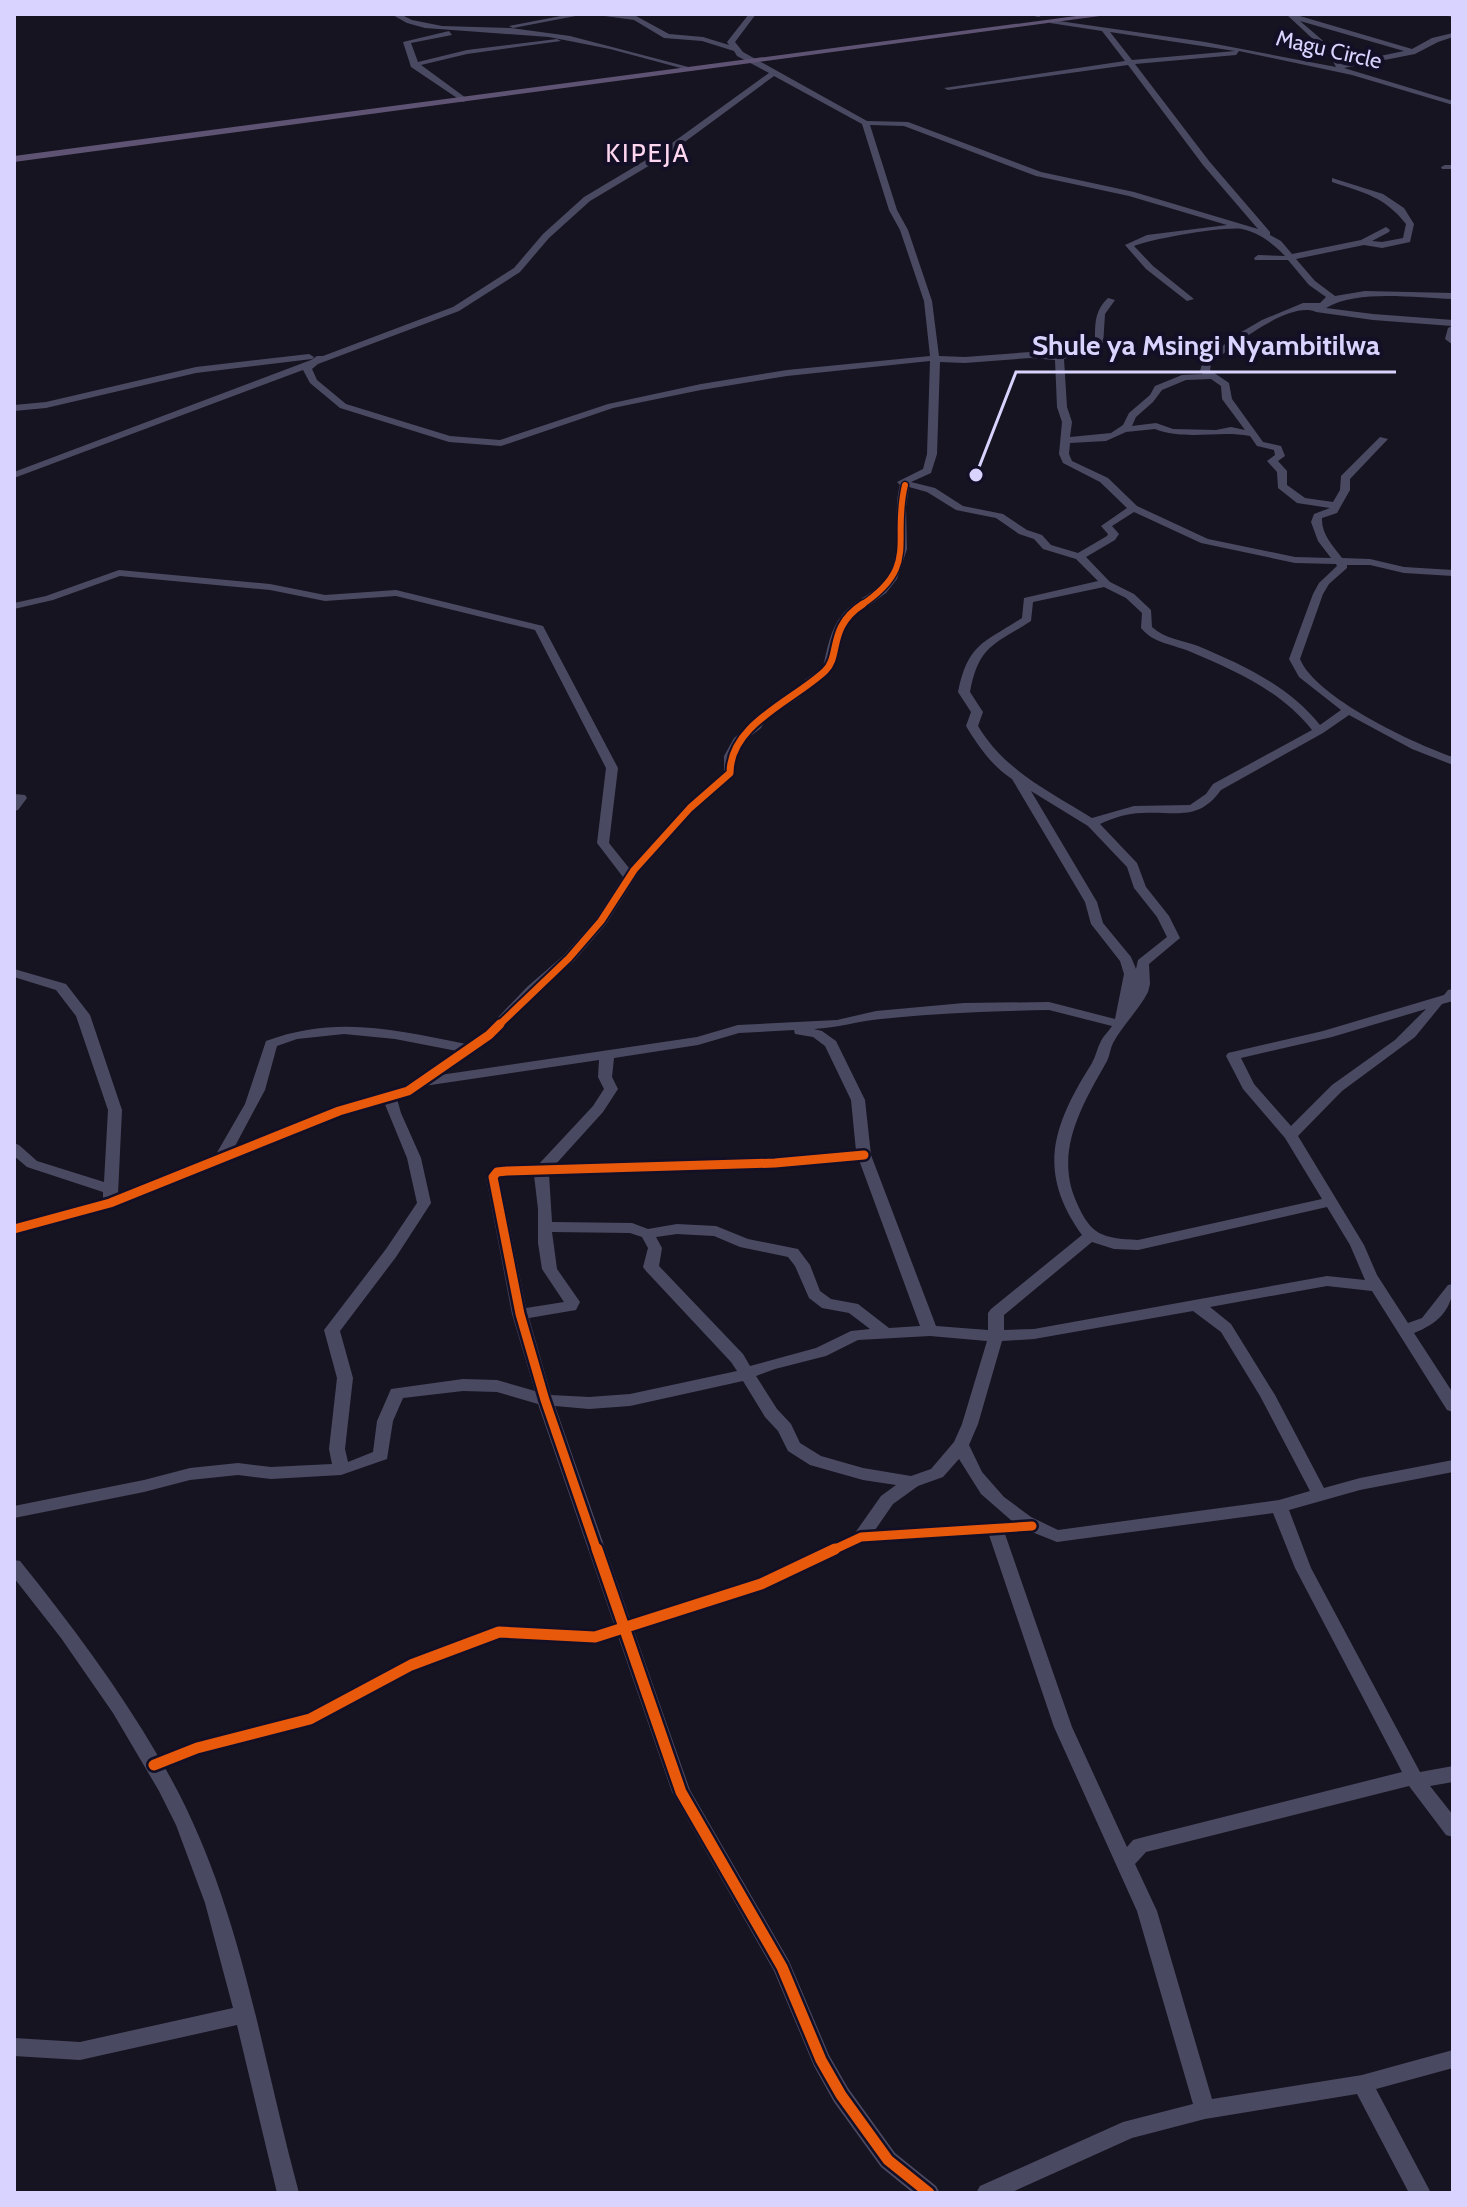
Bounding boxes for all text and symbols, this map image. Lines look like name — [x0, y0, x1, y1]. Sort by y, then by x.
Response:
street label: Magu Circle — [1273, 24, 1384, 75]
district label: KIPEJA — [605, 137, 691, 169]
callout: Shule ya Msingi Nyambitilwa — [1016, 320, 1396, 372]
text: Shule ya Msingi Nyambitilwa — [1032, 328, 1380, 362]

